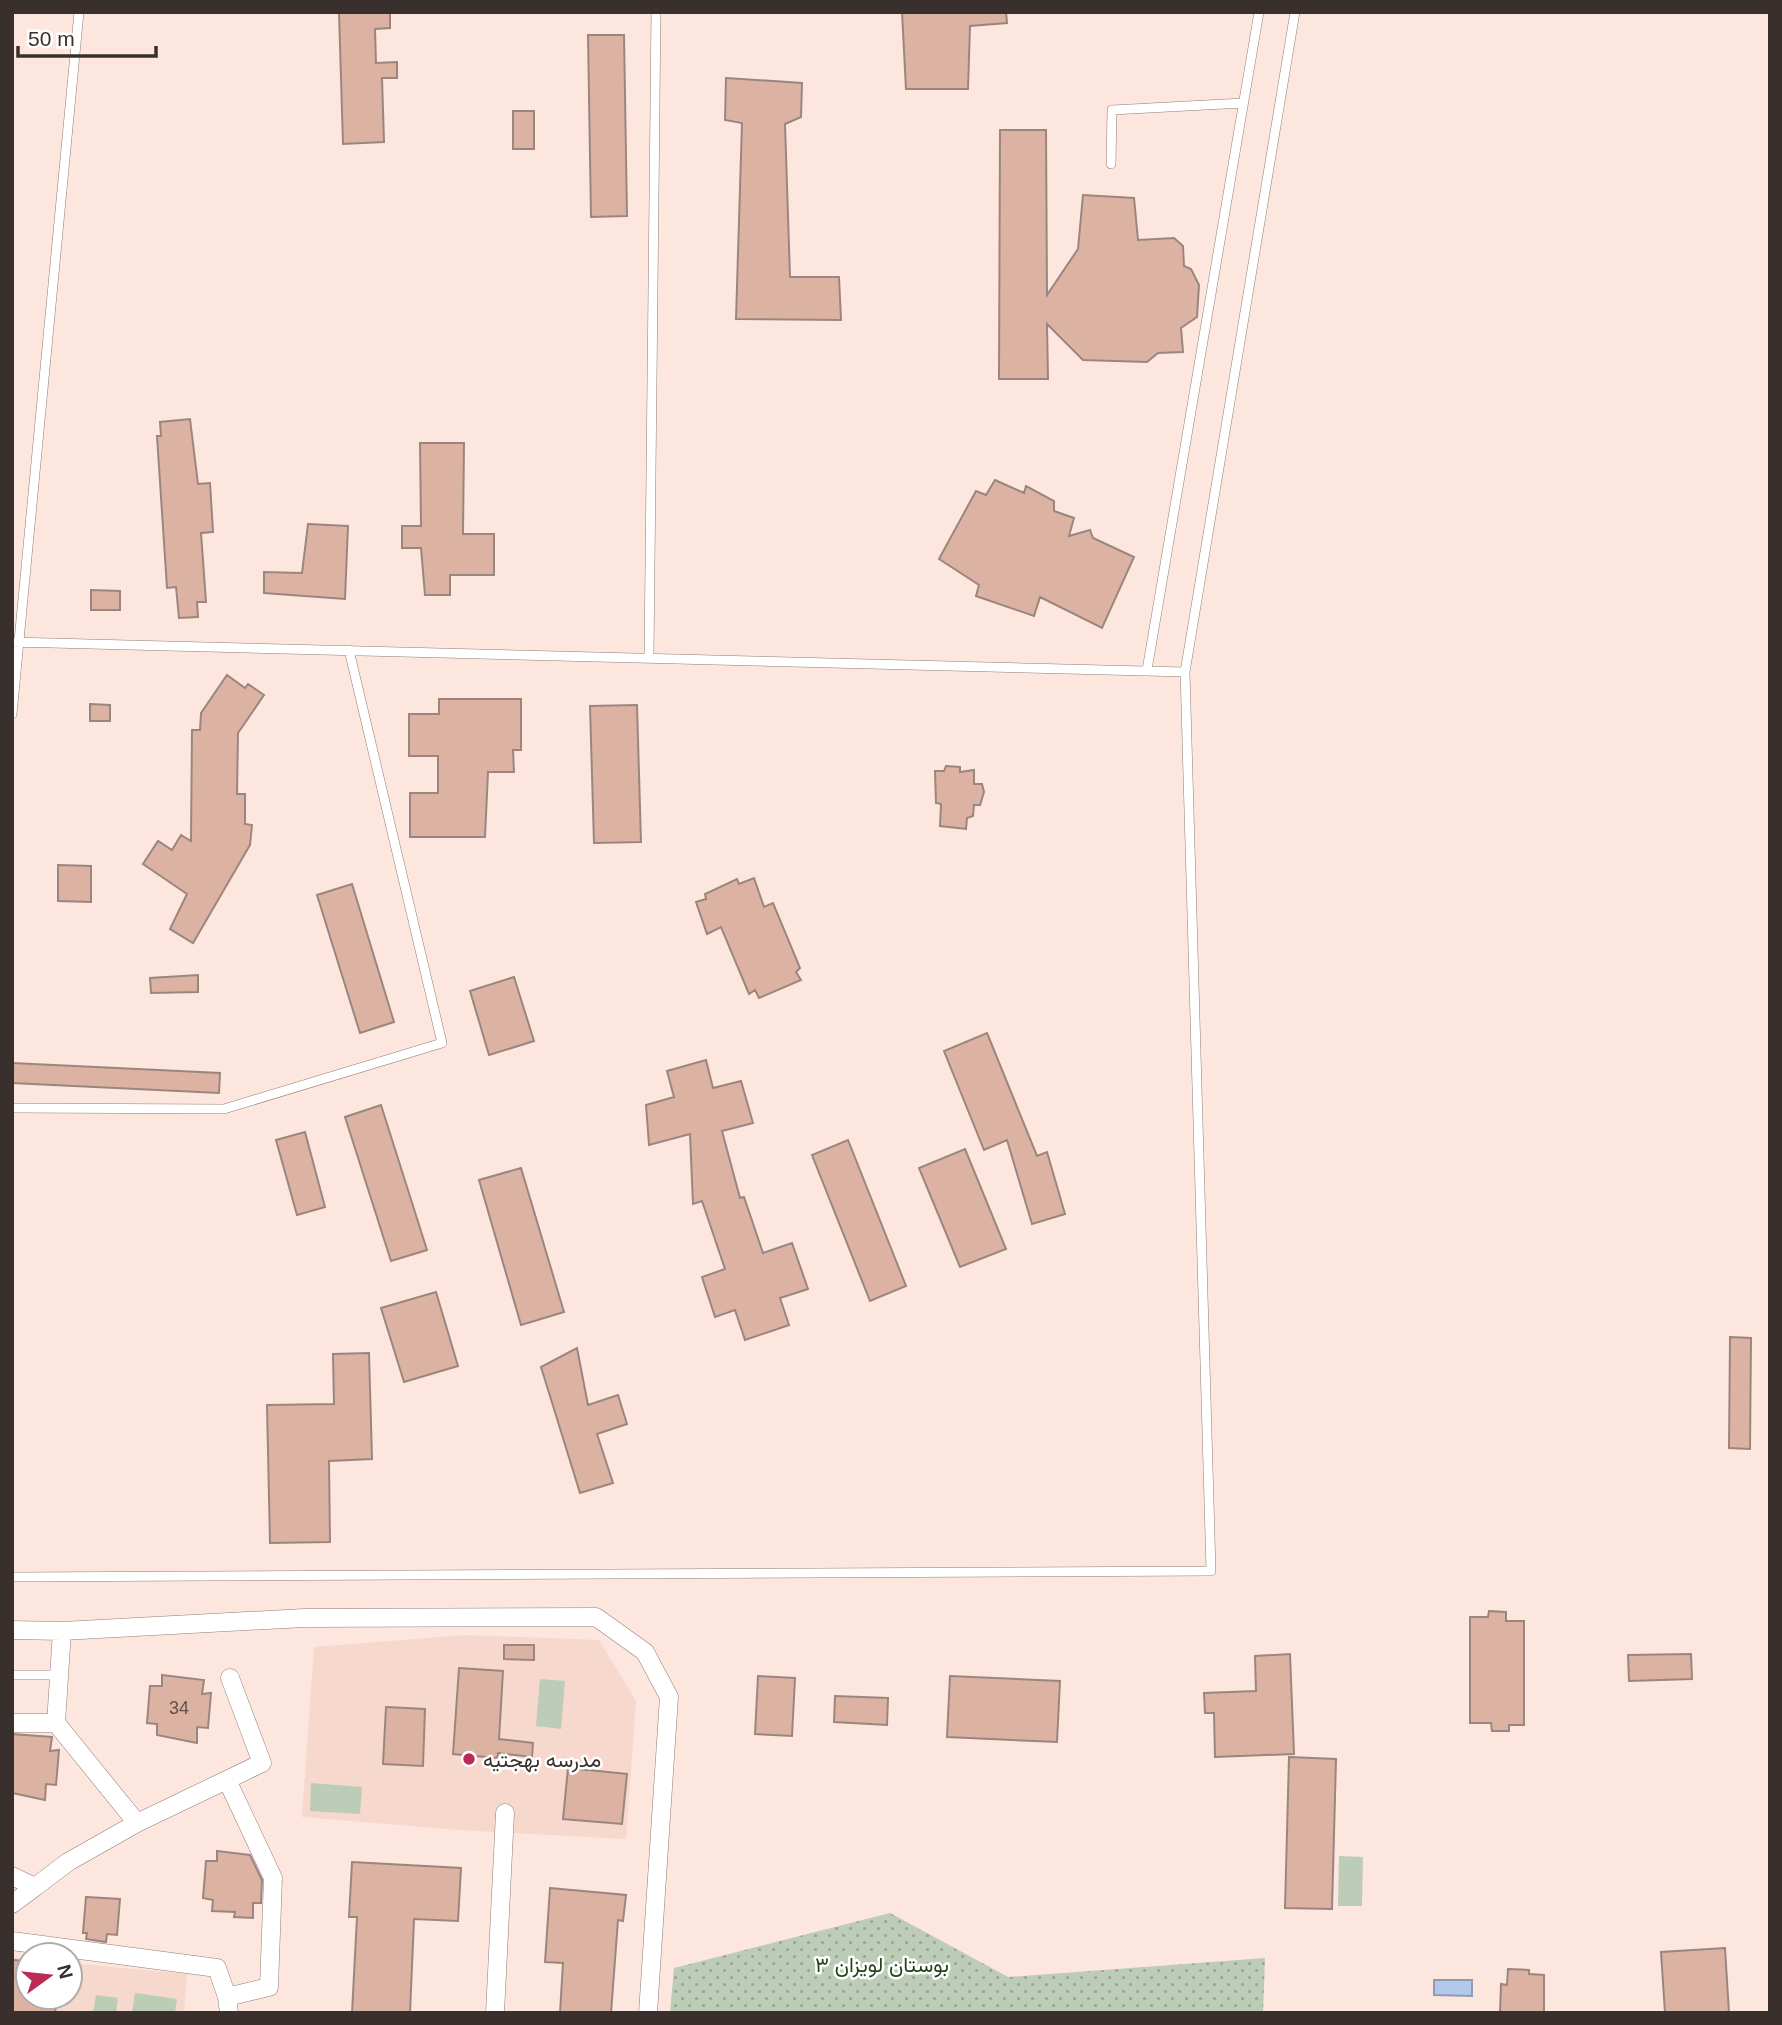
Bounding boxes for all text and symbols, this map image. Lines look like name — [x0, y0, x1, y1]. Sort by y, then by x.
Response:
scale bar — [18, 14, 156, 58]
text: 50 m — [28, 27, 75, 50]
house number: 34 — [169, 1698, 189, 1718]
place label: مدرسه بهجتیه — [483, 1748, 601, 1773]
marker: مدرسه بهجتیه — [461, 1751, 477, 1767]
north arrow — [14, 1941, 84, 2011]
park label: بوستان لویزان ۳ — [815, 1953, 949, 1978]
text: N — [53, 1962, 77, 1981]

